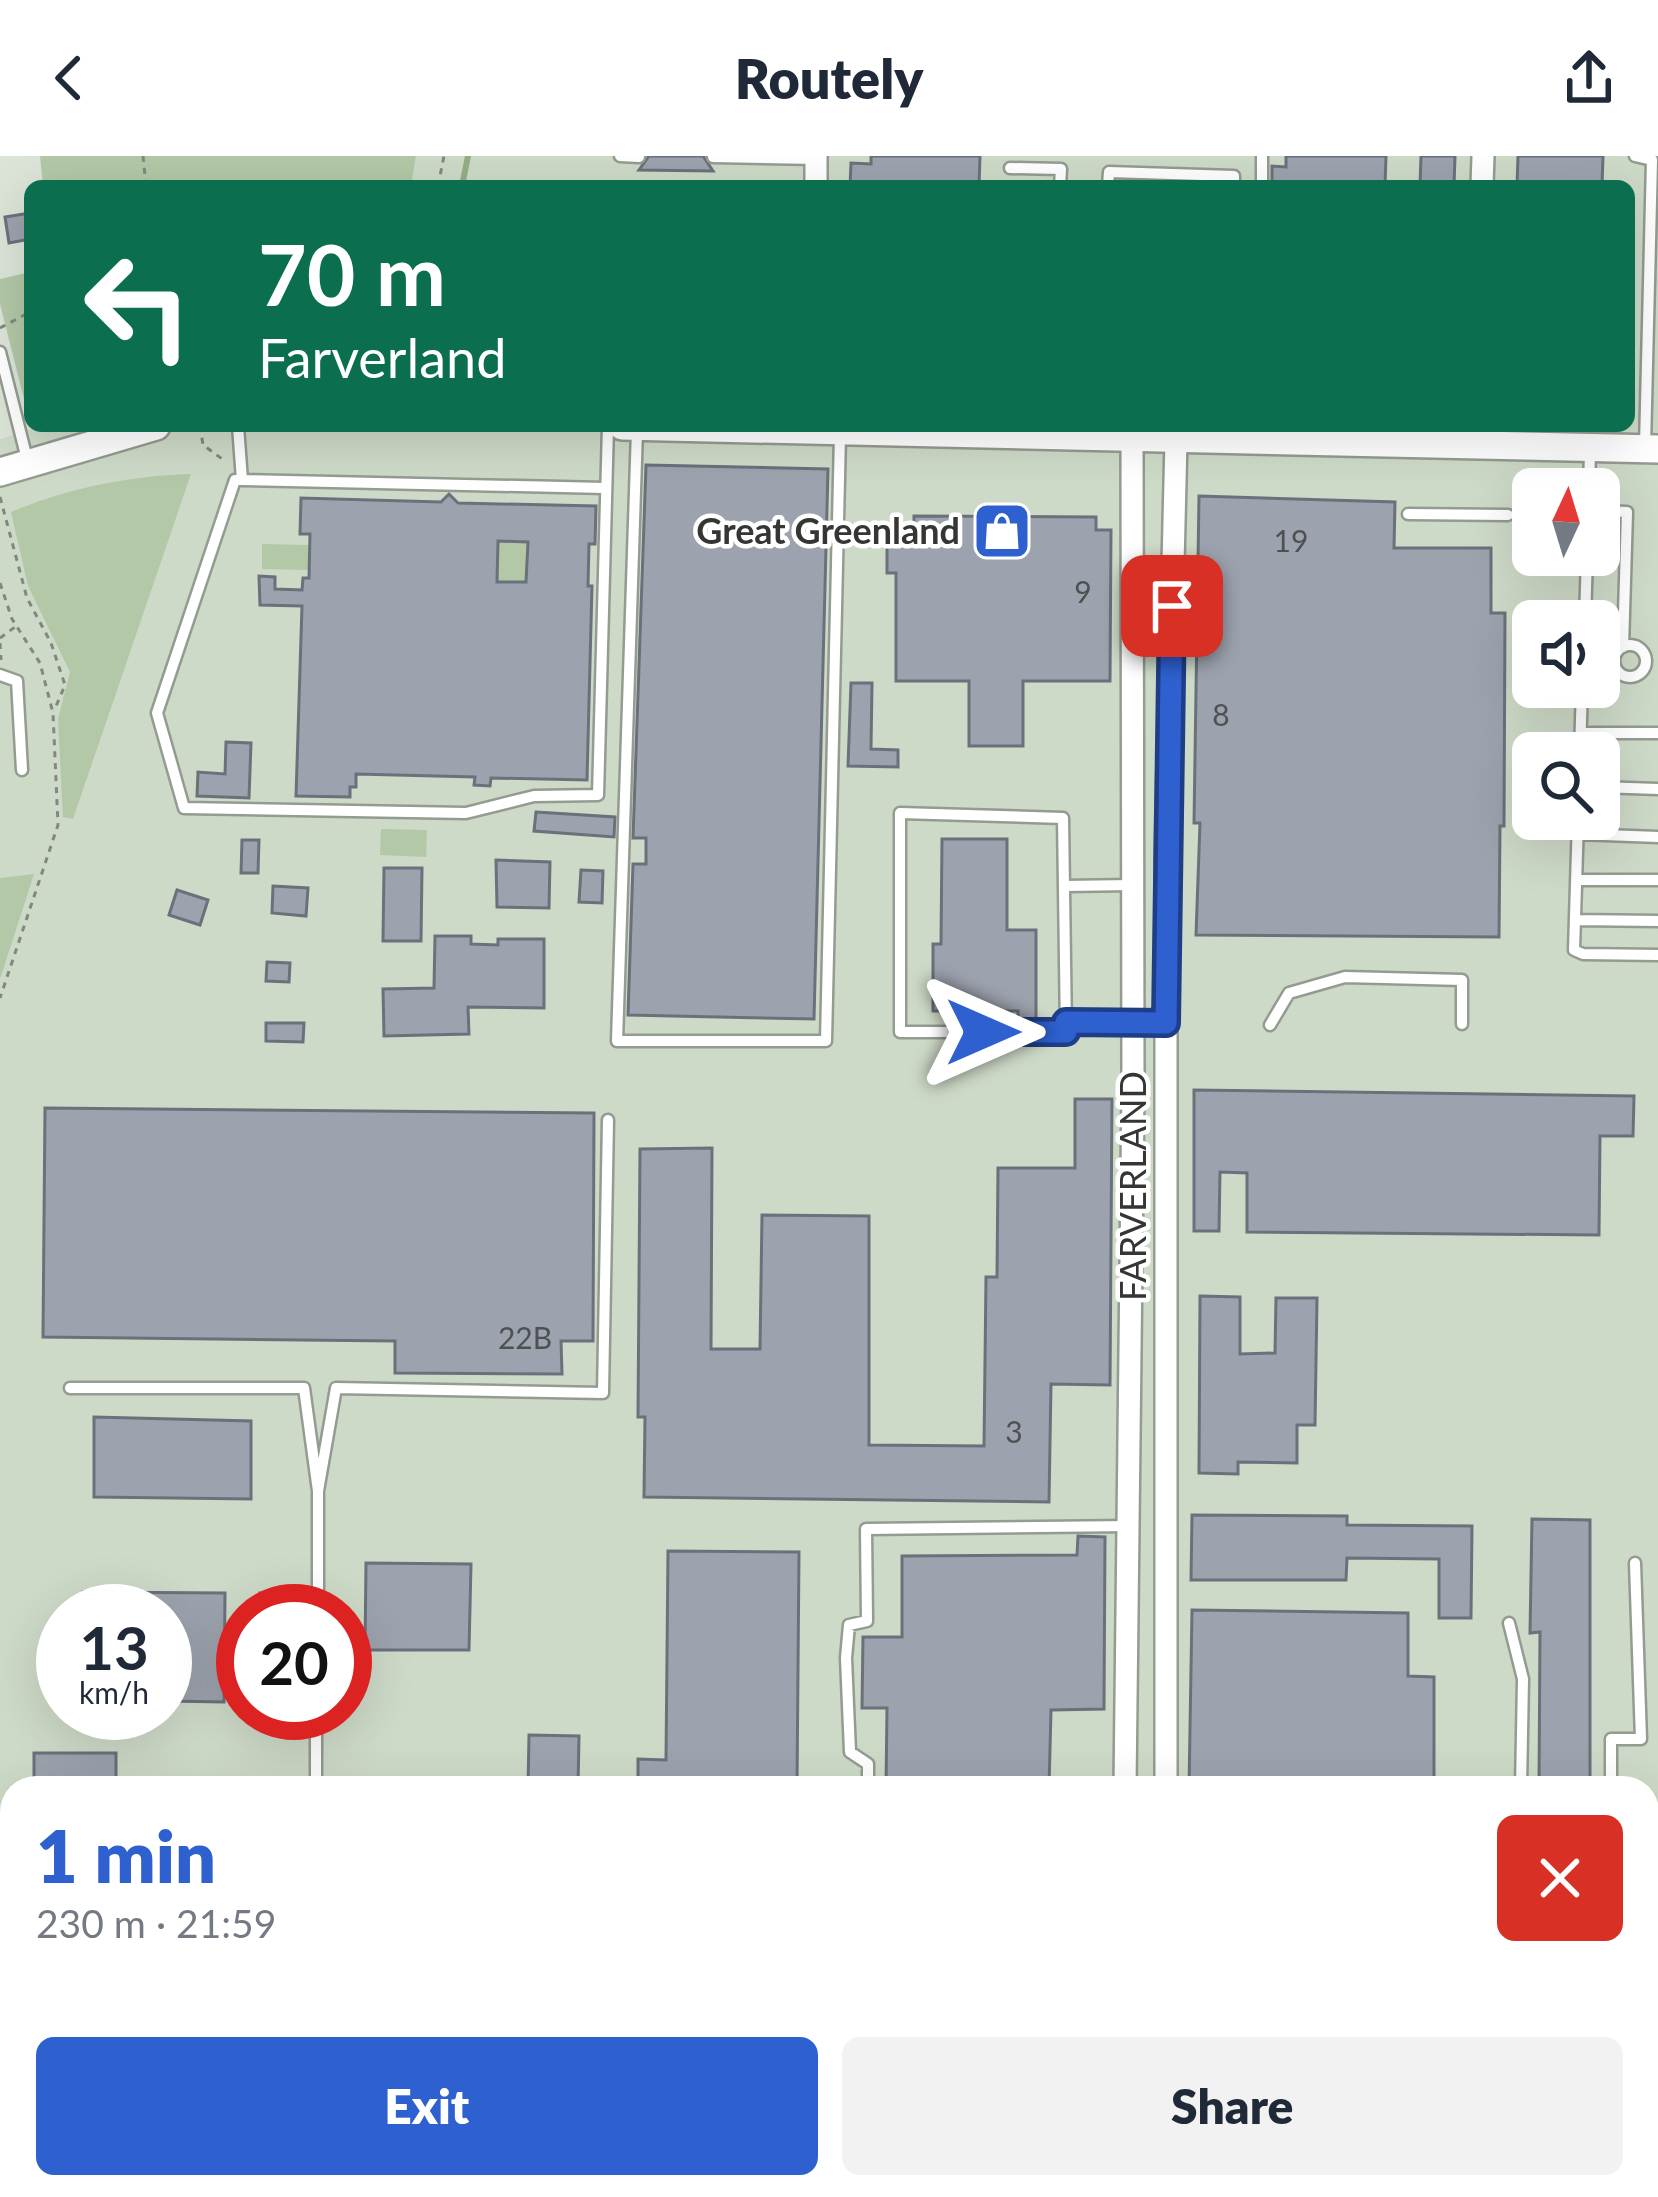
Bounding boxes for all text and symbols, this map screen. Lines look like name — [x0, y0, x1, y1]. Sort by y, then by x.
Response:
icon: back — [36, 45, 102, 111]
icon: share — [1556, 45, 1622, 111]
text: Routely — [735, 46, 923, 111]
text: 70 m — [258, 223, 446, 324]
icon: left — [60, 228, 216, 384]
text: Farverland — [258, 325, 506, 390]
north arrow — [1512, 468, 1620, 576]
map controls — [1512, 468, 1620, 840]
shop icon: Great Greenland — [971, 500, 1033, 562]
place label: Great Greenland — [696, 508, 960, 552]
house number: 19 — [1274, 522, 1308, 558]
pin — [1121, 555, 1223, 657]
house number: 9 — [1074, 573, 1092, 609]
icon: arrive — [1139, 573, 1205, 639]
button: sound — [1512, 600, 1620, 708]
house number: 8 — [1212, 696, 1230, 732]
button: search — [1512, 732, 1620, 840]
position arrow — [920, 969, 1046, 1095]
street label: FARVERLAND — [1110, 1071, 1154, 1301]
house number: 22B — [498, 1319, 552, 1355]
house number: 3 — [1005, 1413, 1023, 1449]
speed limit sign: 20 — [216, 1584, 372, 1740]
text: 13 — [79, 1611, 149, 1683]
text: km/h — [79, 1674, 149, 1710]
text: 1 min — [36, 1812, 216, 1898]
button: close — [1497, 1815, 1623, 1941]
text: 230 m · 21:59 — [36, 1900, 276, 1946]
button: Exit — [36, 2037, 818, 2175]
button: Share — [842, 2037, 1623, 2175]

